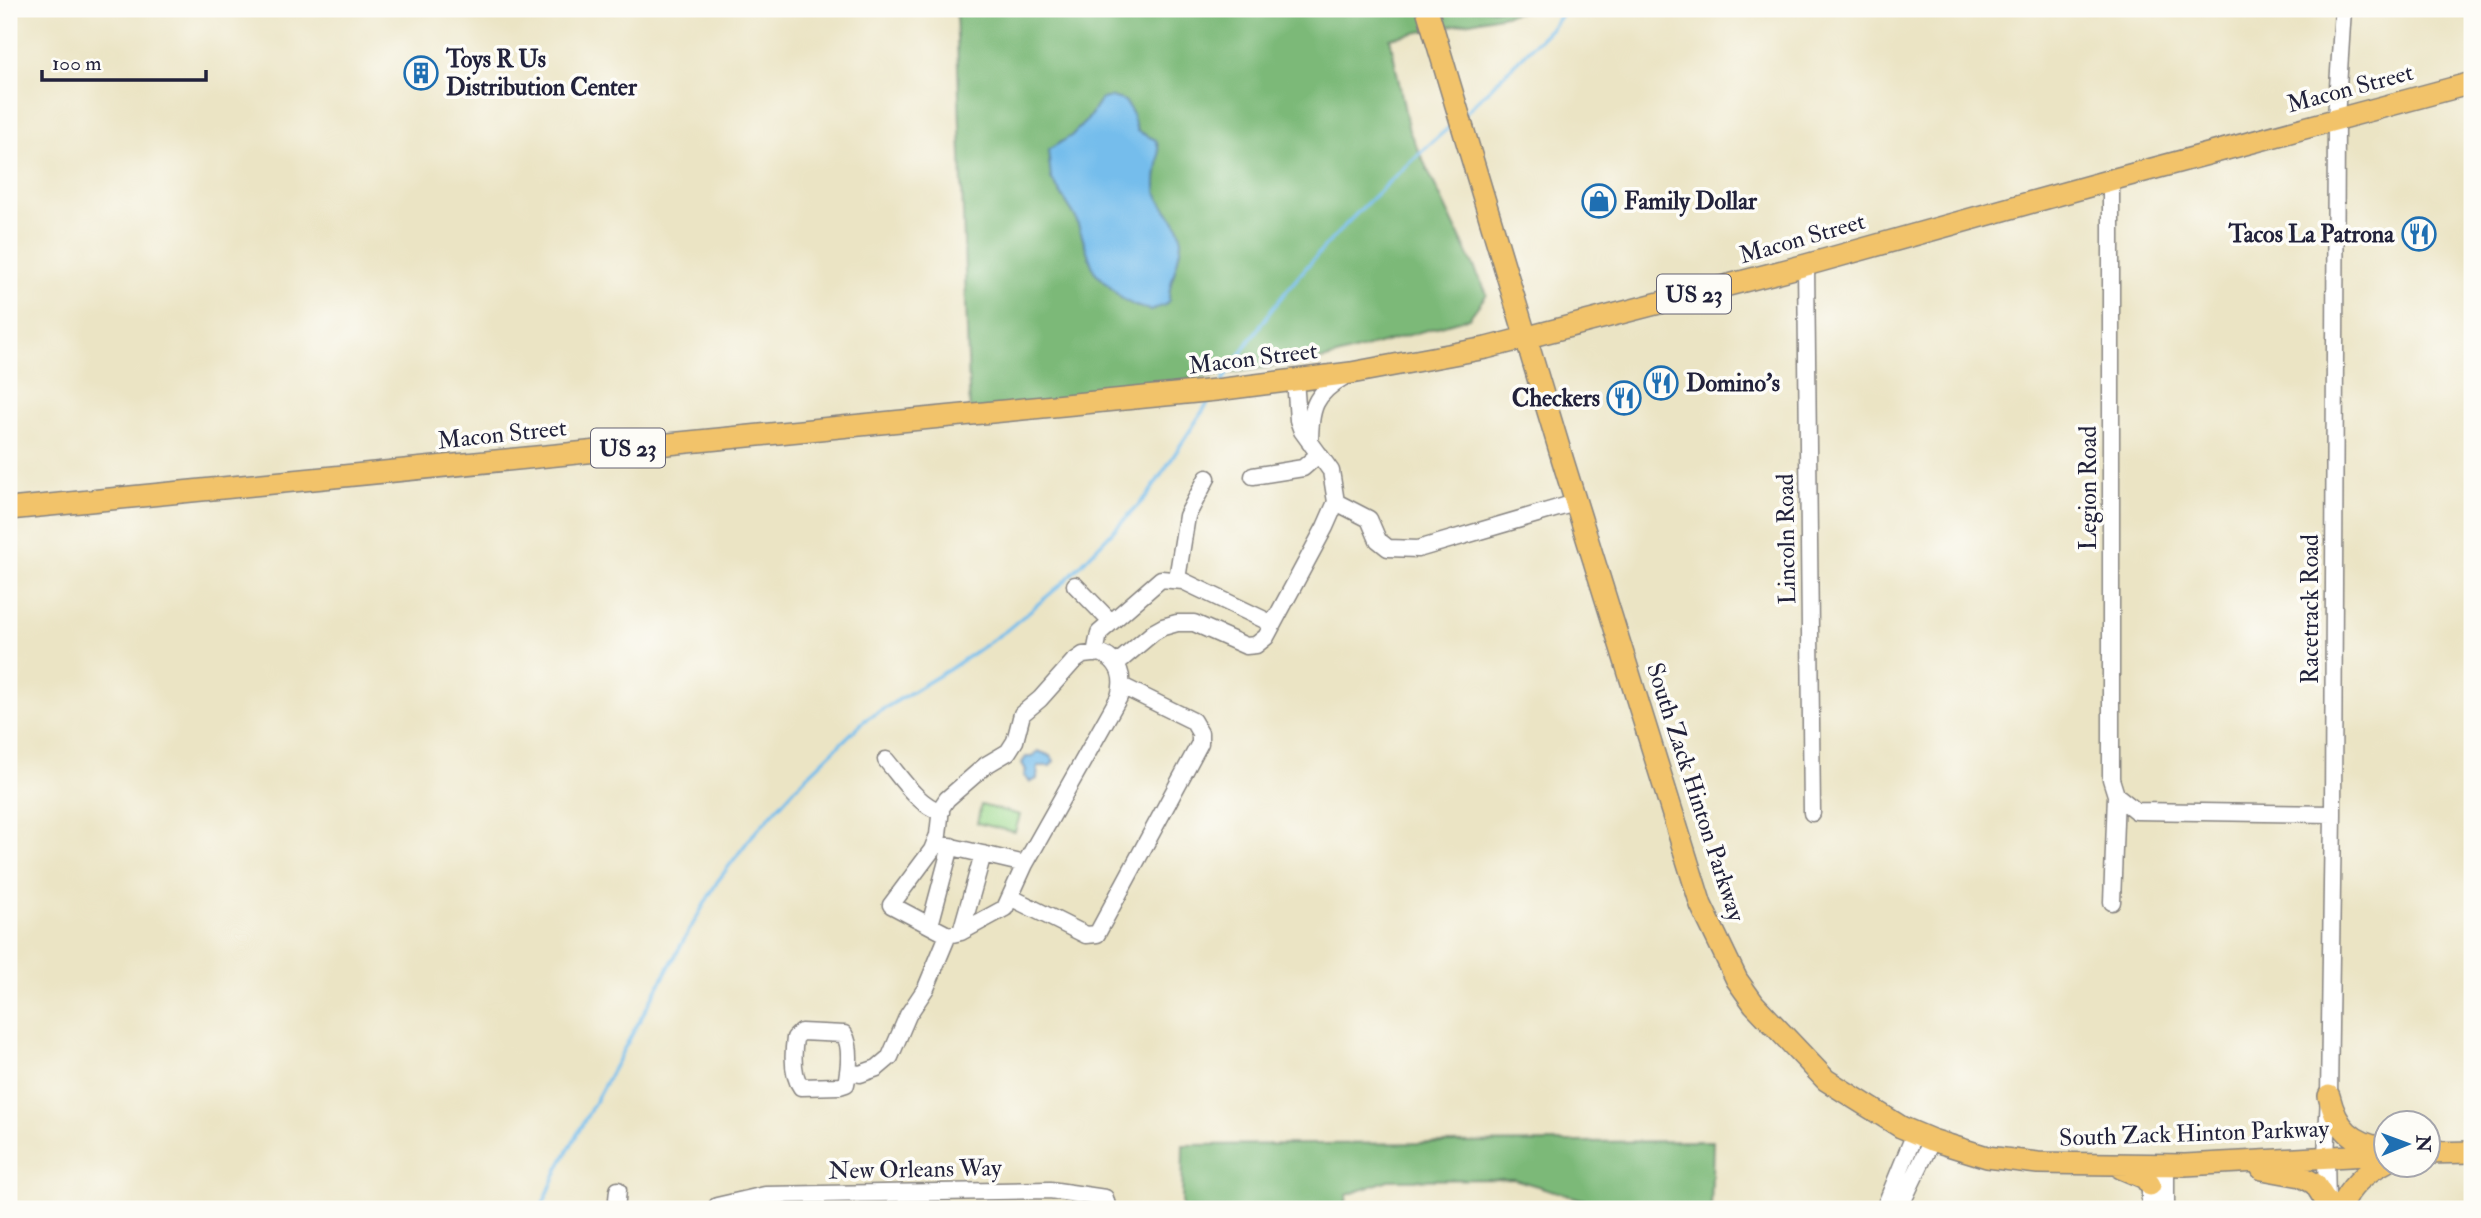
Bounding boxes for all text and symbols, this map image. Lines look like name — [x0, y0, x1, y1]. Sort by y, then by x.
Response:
scale bar — [42, 38, 206, 82]
place label: Toys R Us Distribution Center — [445, 44, 638, 103]
text: 100 m — [52, 50, 102, 77]
building icon: Toys R Us Distribution Center — [402, 54, 440, 92]
street label: Macon Street — [2284, 57, 2417, 120]
shop icon: Family Dollar — [1580, 182, 1618, 220]
place label: Family Dollar — [1624, 186, 1758, 217]
street label: Macon Street — [1736, 206, 1869, 271]
restaurant icon: Tacos La Patrona — [2400, 215, 2438, 253]
place label: Tacos La Patrona — [2227, 219, 2395, 250]
road number: US 23 — [1657, 274, 1731, 314]
street label: Macon Street — [1187, 335, 1319, 382]
restaurant icon: Domino's — [1642, 364, 1680, 402]
place label: Domino's — [1686, 368, 1780, 399]
restaurant icon: Checkers — [1605, 379, 1643, 417]
place label: Checkers — [1512, 383, 1600, 414]
street label: Macon Street — [436, 412, 568, 457]
street label: Legion Road — [2073, 425, 2104, 550]
road number: US 23 — [591, 428, 665, 468]
street label: Lincoln Road — [1770, 473, 1803, 605]
street label: Racetrack Road — [2295, 534, 2326, 684]
street label: South Zack Hinton Parkway — [1639, 659, 1752, 926]
north arrow — [2372, 1110, 2442, 1180]
street label: South Zack Hinton Parkway — [2059, 1113, 2330, 1154]
text: N — [2411, 1134, 2435, 1153]
street label: New Orleans Way — [828, 1152, 1002, 1187]

